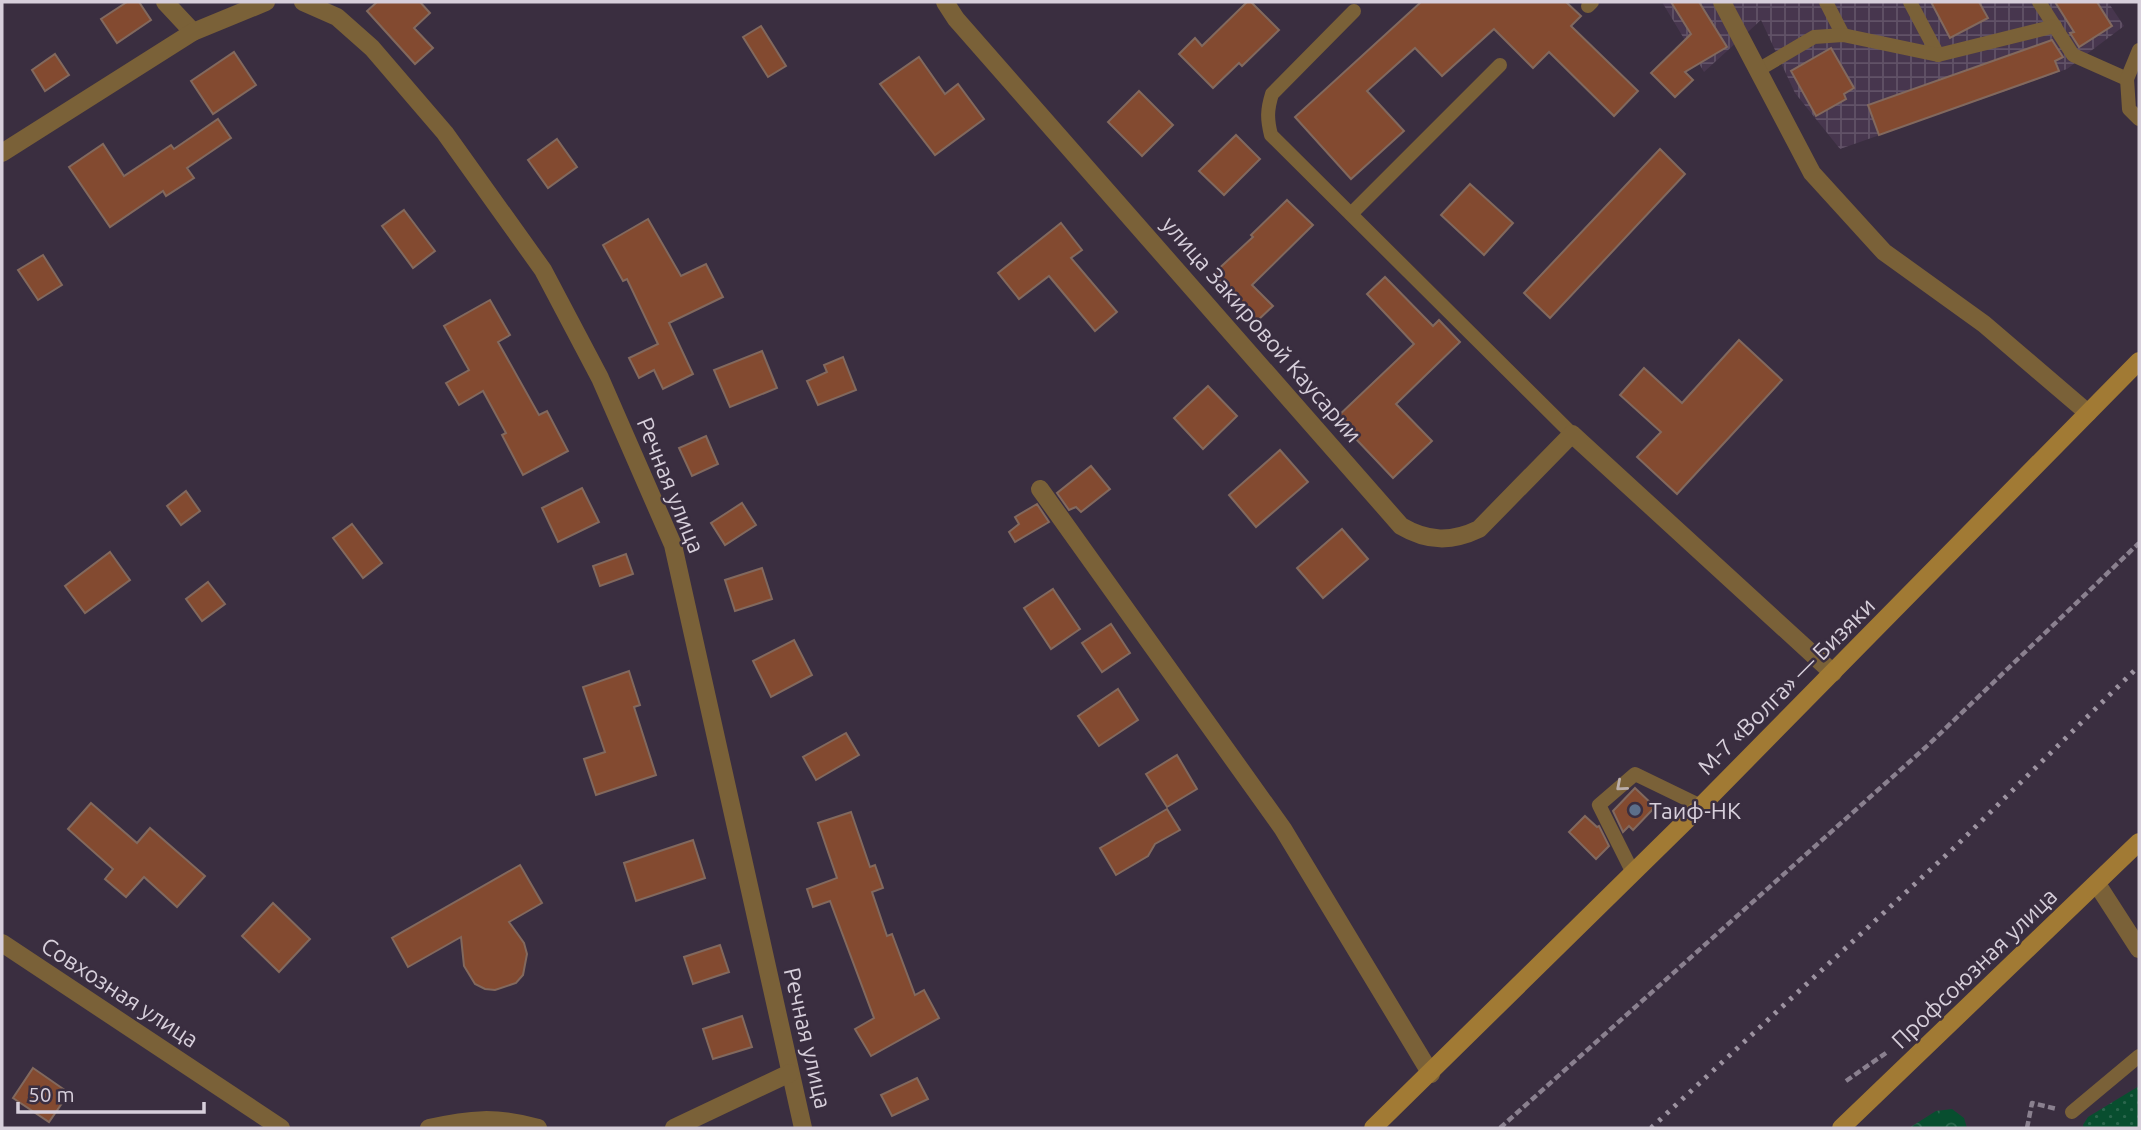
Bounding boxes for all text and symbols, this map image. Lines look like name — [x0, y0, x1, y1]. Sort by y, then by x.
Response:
street label: улица Закировой Каусарии — [1157, 211, 1367, 447]
street label: Речная улица — [632, 414, 710, 556]
street label: М-7 «Волга» — Бизяки — [1693, 593, 1879, 779]
one-way arrow — [1616, 778, 1629, 790]
place label: Таиф-НК — [1649, 798, 1741, 823]
marker: Таиф-НК — [1627, 802, 1643, 818]
street label: Профсоюзная улица — [1886, 883, 2062, 1053]
street label: Совхозная улица — [37, 932, 203, 1052]
street label: Речная улица — [780, 965, 836, 1111]
scale bar — [18, 1070, 203, 1114]
text: 50 m — [28, 1082, 75, 1106]

